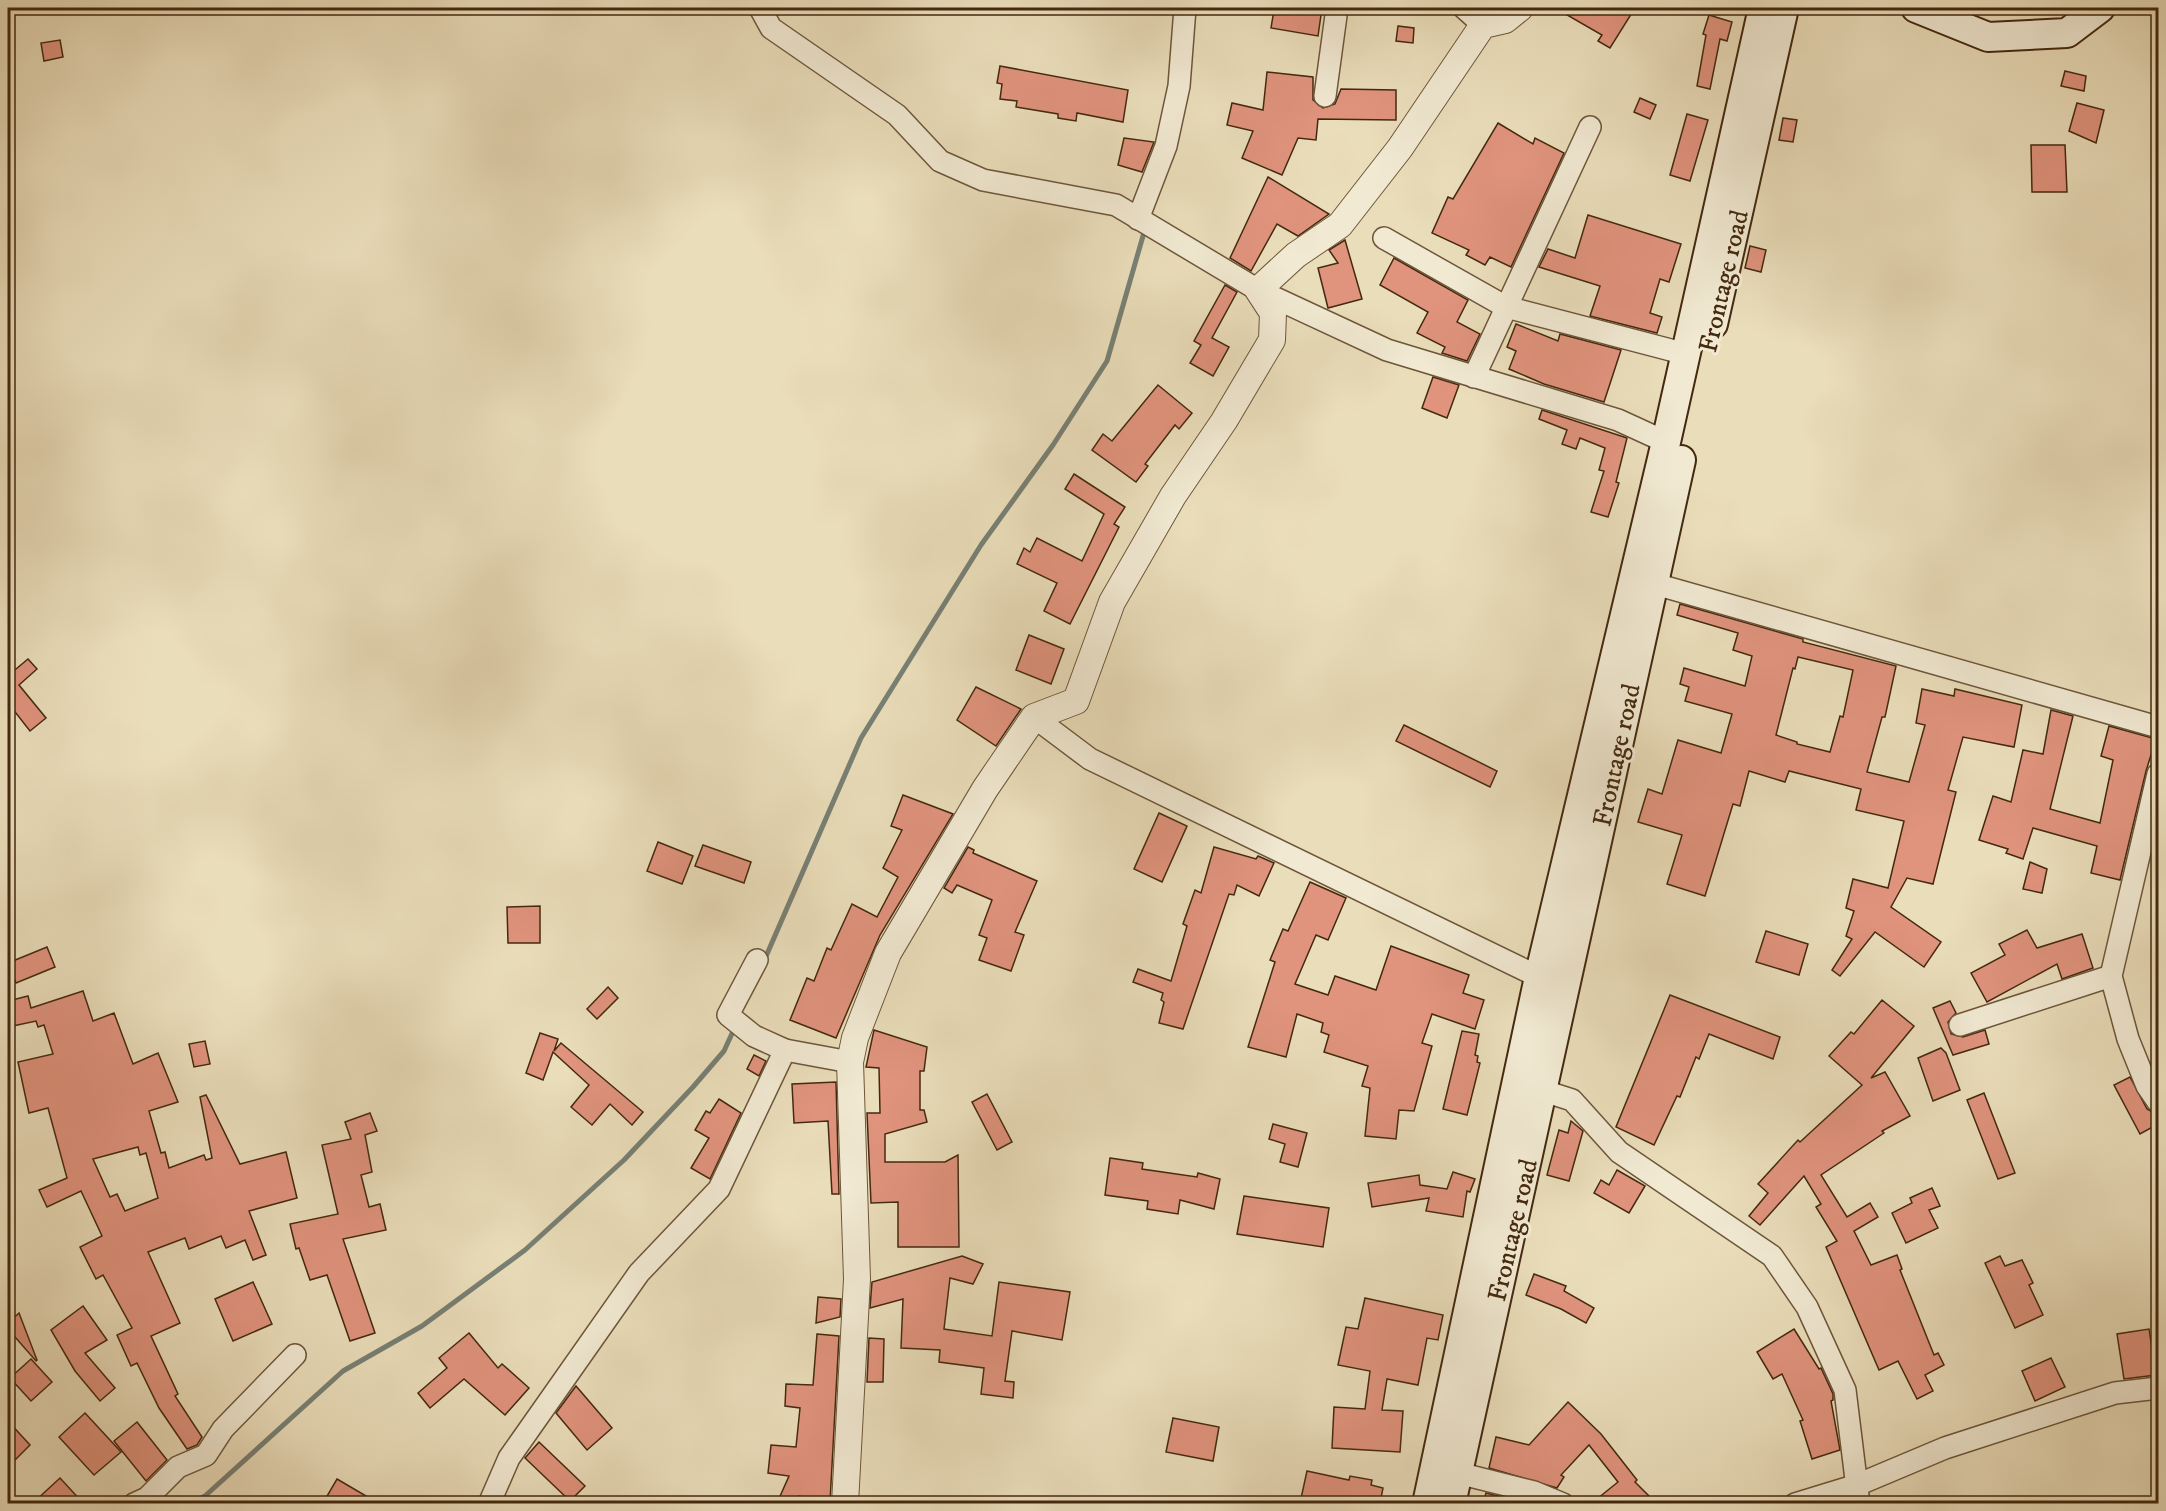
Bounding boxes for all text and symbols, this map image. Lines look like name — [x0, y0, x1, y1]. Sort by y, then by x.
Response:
street label: Frontage road — [1692, 207, 1757, 356]
street label: Frontage road — [1586, 681, 1649, 830]
street label: Frontage road — [1481, 1156, 1546, 1305]

